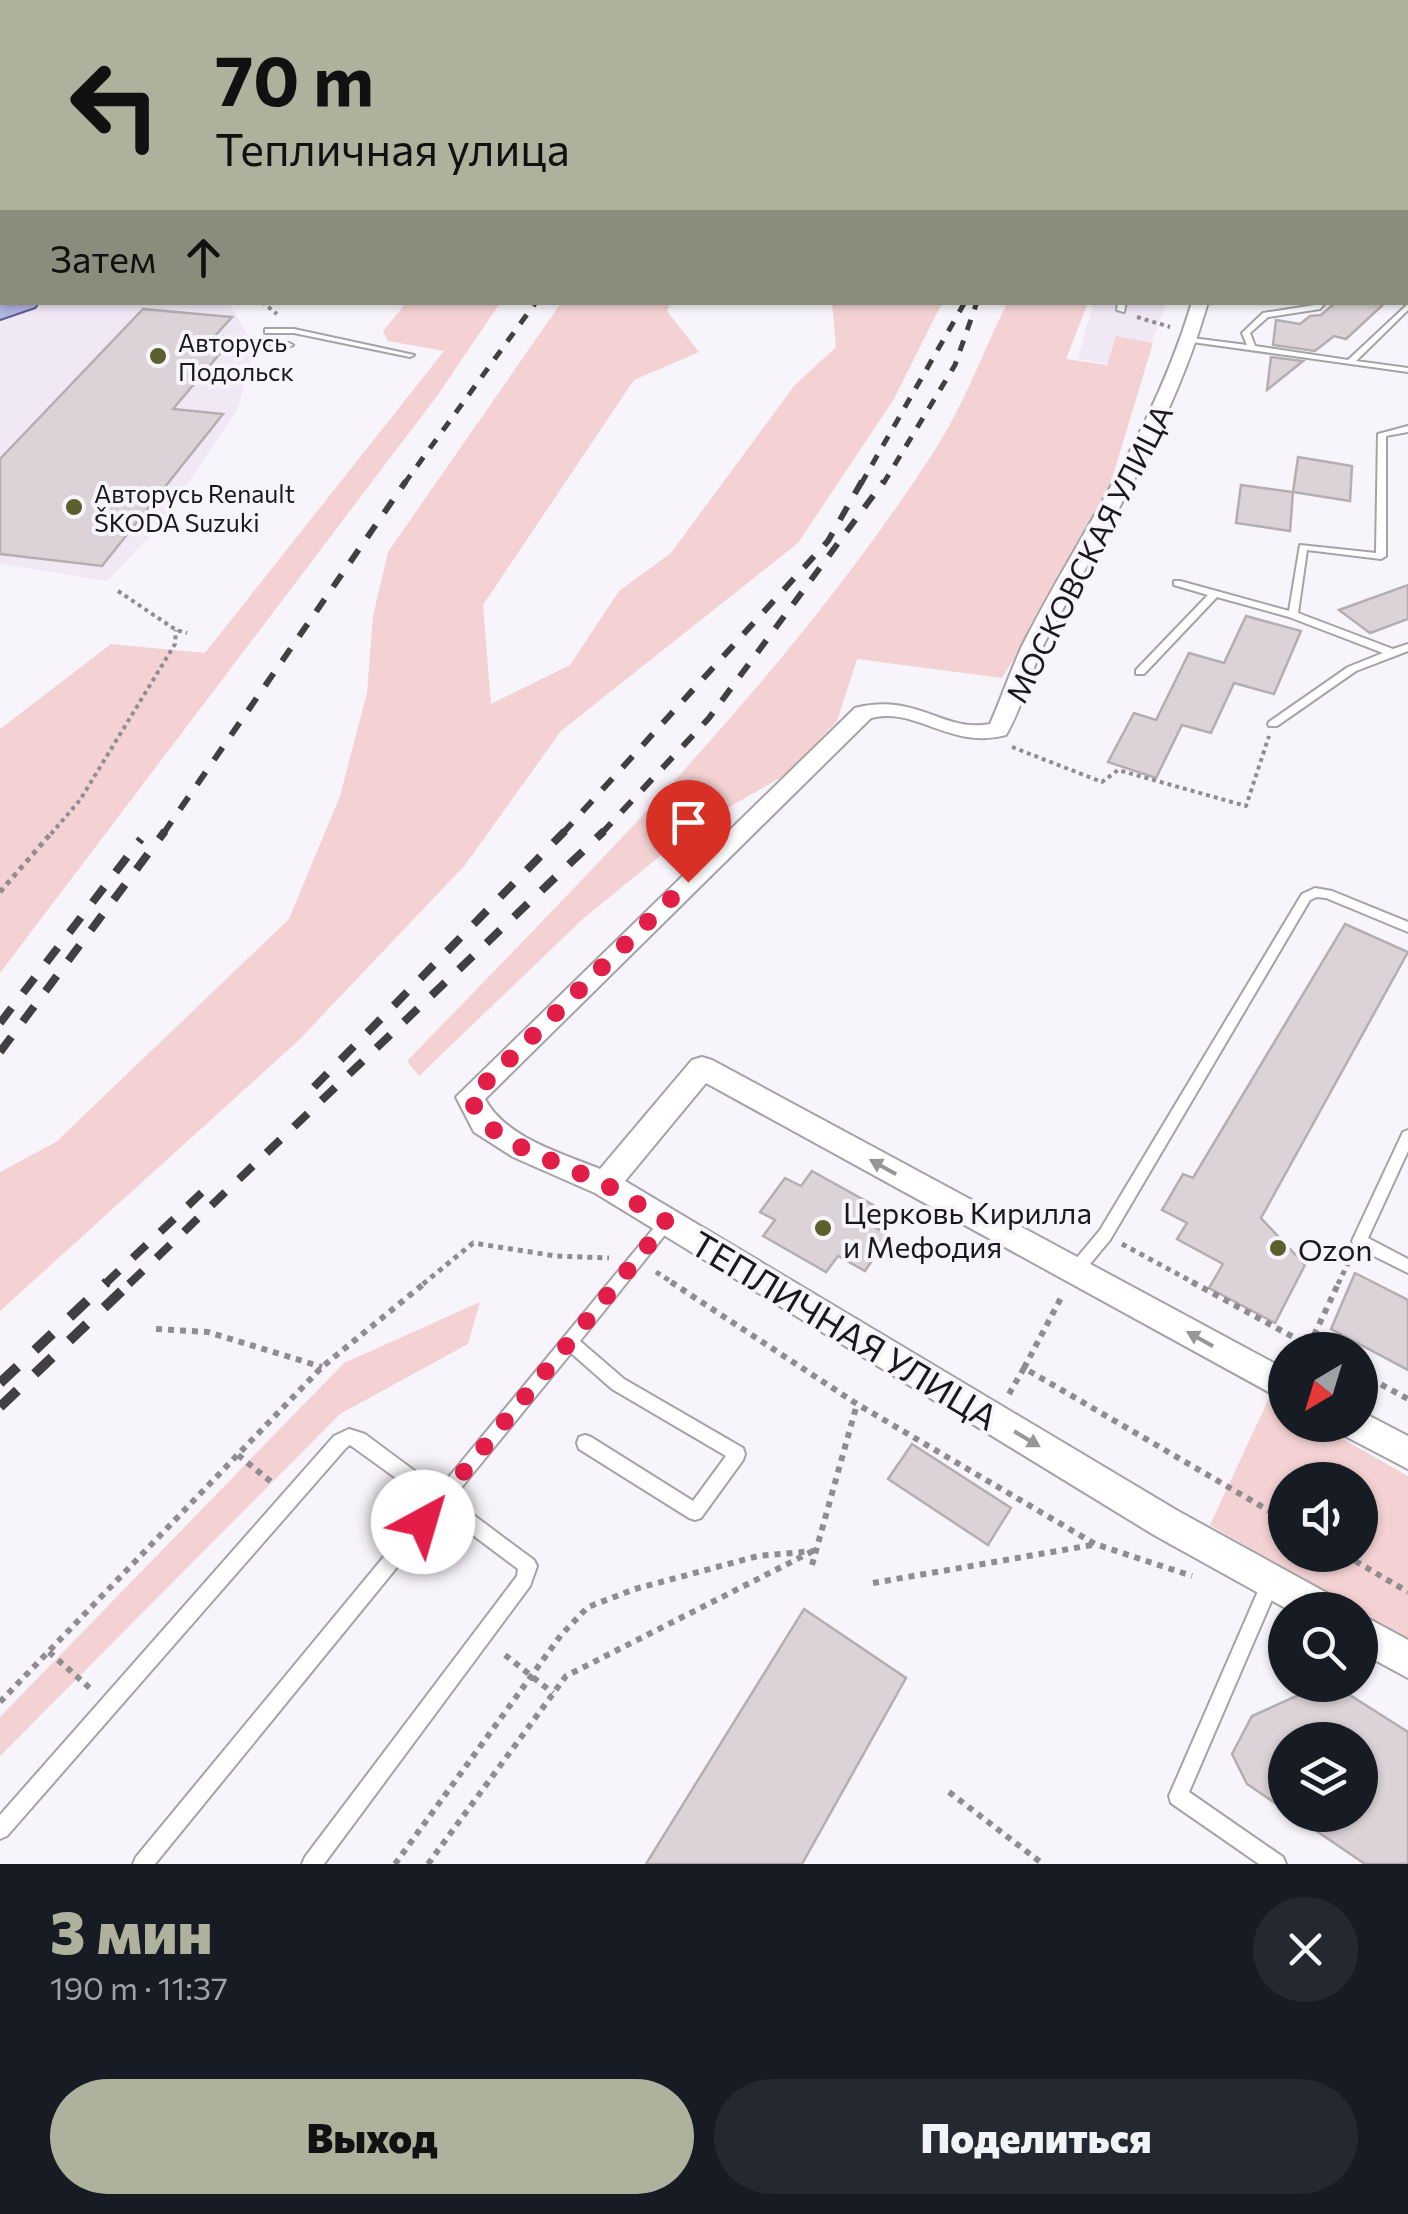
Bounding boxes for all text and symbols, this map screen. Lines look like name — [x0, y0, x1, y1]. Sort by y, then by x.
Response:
text: 70 m — [215, 35, 374, 120]
icon: left — [50, 40, 180, 170]
text: Тепличная улица — [215, 120, 570, 175]
icon: ahead — [176, 230, 231, 285]
text: Затем — [50, 234, 156, 281]
place label: Авторусь Подольск — [178, 327, 294, 386]
marker: Авторусь Подольск — [147, 345, 169, 367]
street label: МОСКОВСКАЯ УЛИЦА — [997, 398, 1179, 708]
place label: Авторусь Renault ŠKODA Suzuki — [94, 478, 295, 537]
marker: Авторусь Renault ŠKODA Suzuki — [63, 496, 85, 518]
pin — [646, 780, 731, 883]
icon: arrive — [661, 795, 716, 850]
one-way arrow — [869, 1158, 898, 1175]
place label: Церковь Кирилла и Мефодия — [843, 1193, 1092, 1264]
marker: Церковь Кирилла и Мефодия — [812, 1217, 834, 1239]
street label: ТЕПЛИЧНАЯ УЛИЦА — [684, 1220, 1006, 1438]
place label: Ozon — [1298, 1230, 1373, 1267]
marker: Ozon — [1267, 1237, 1289, 1259]
one-way arrow — [1185, 1330, 1214, 1347]
north arrow — [1268, 1332, 1378, 1442]
map controls — [1268, 1332, 1378, 1832]
one-way arrow — [1013, 1430, 1041, 1447]
button: sound — [1268, 1462, 1378, 1572]
position arrow — [371, 1470, 475, 1574]
button: search — [1268, 1592, 1378, 1702]
button: layers — [1268, 1722, 1378, 1832]
text: 3 мин — [50, 1893, 213, 1966]
button: close — [1253, 1897, 1358, 2002]
text: 190 m · 11:37 — [50, 1967, 228, 2007]
button: Выход — [50, 2079, 694, 2194]
button: Поделиться — [714, 2079, 1358, 2194]

